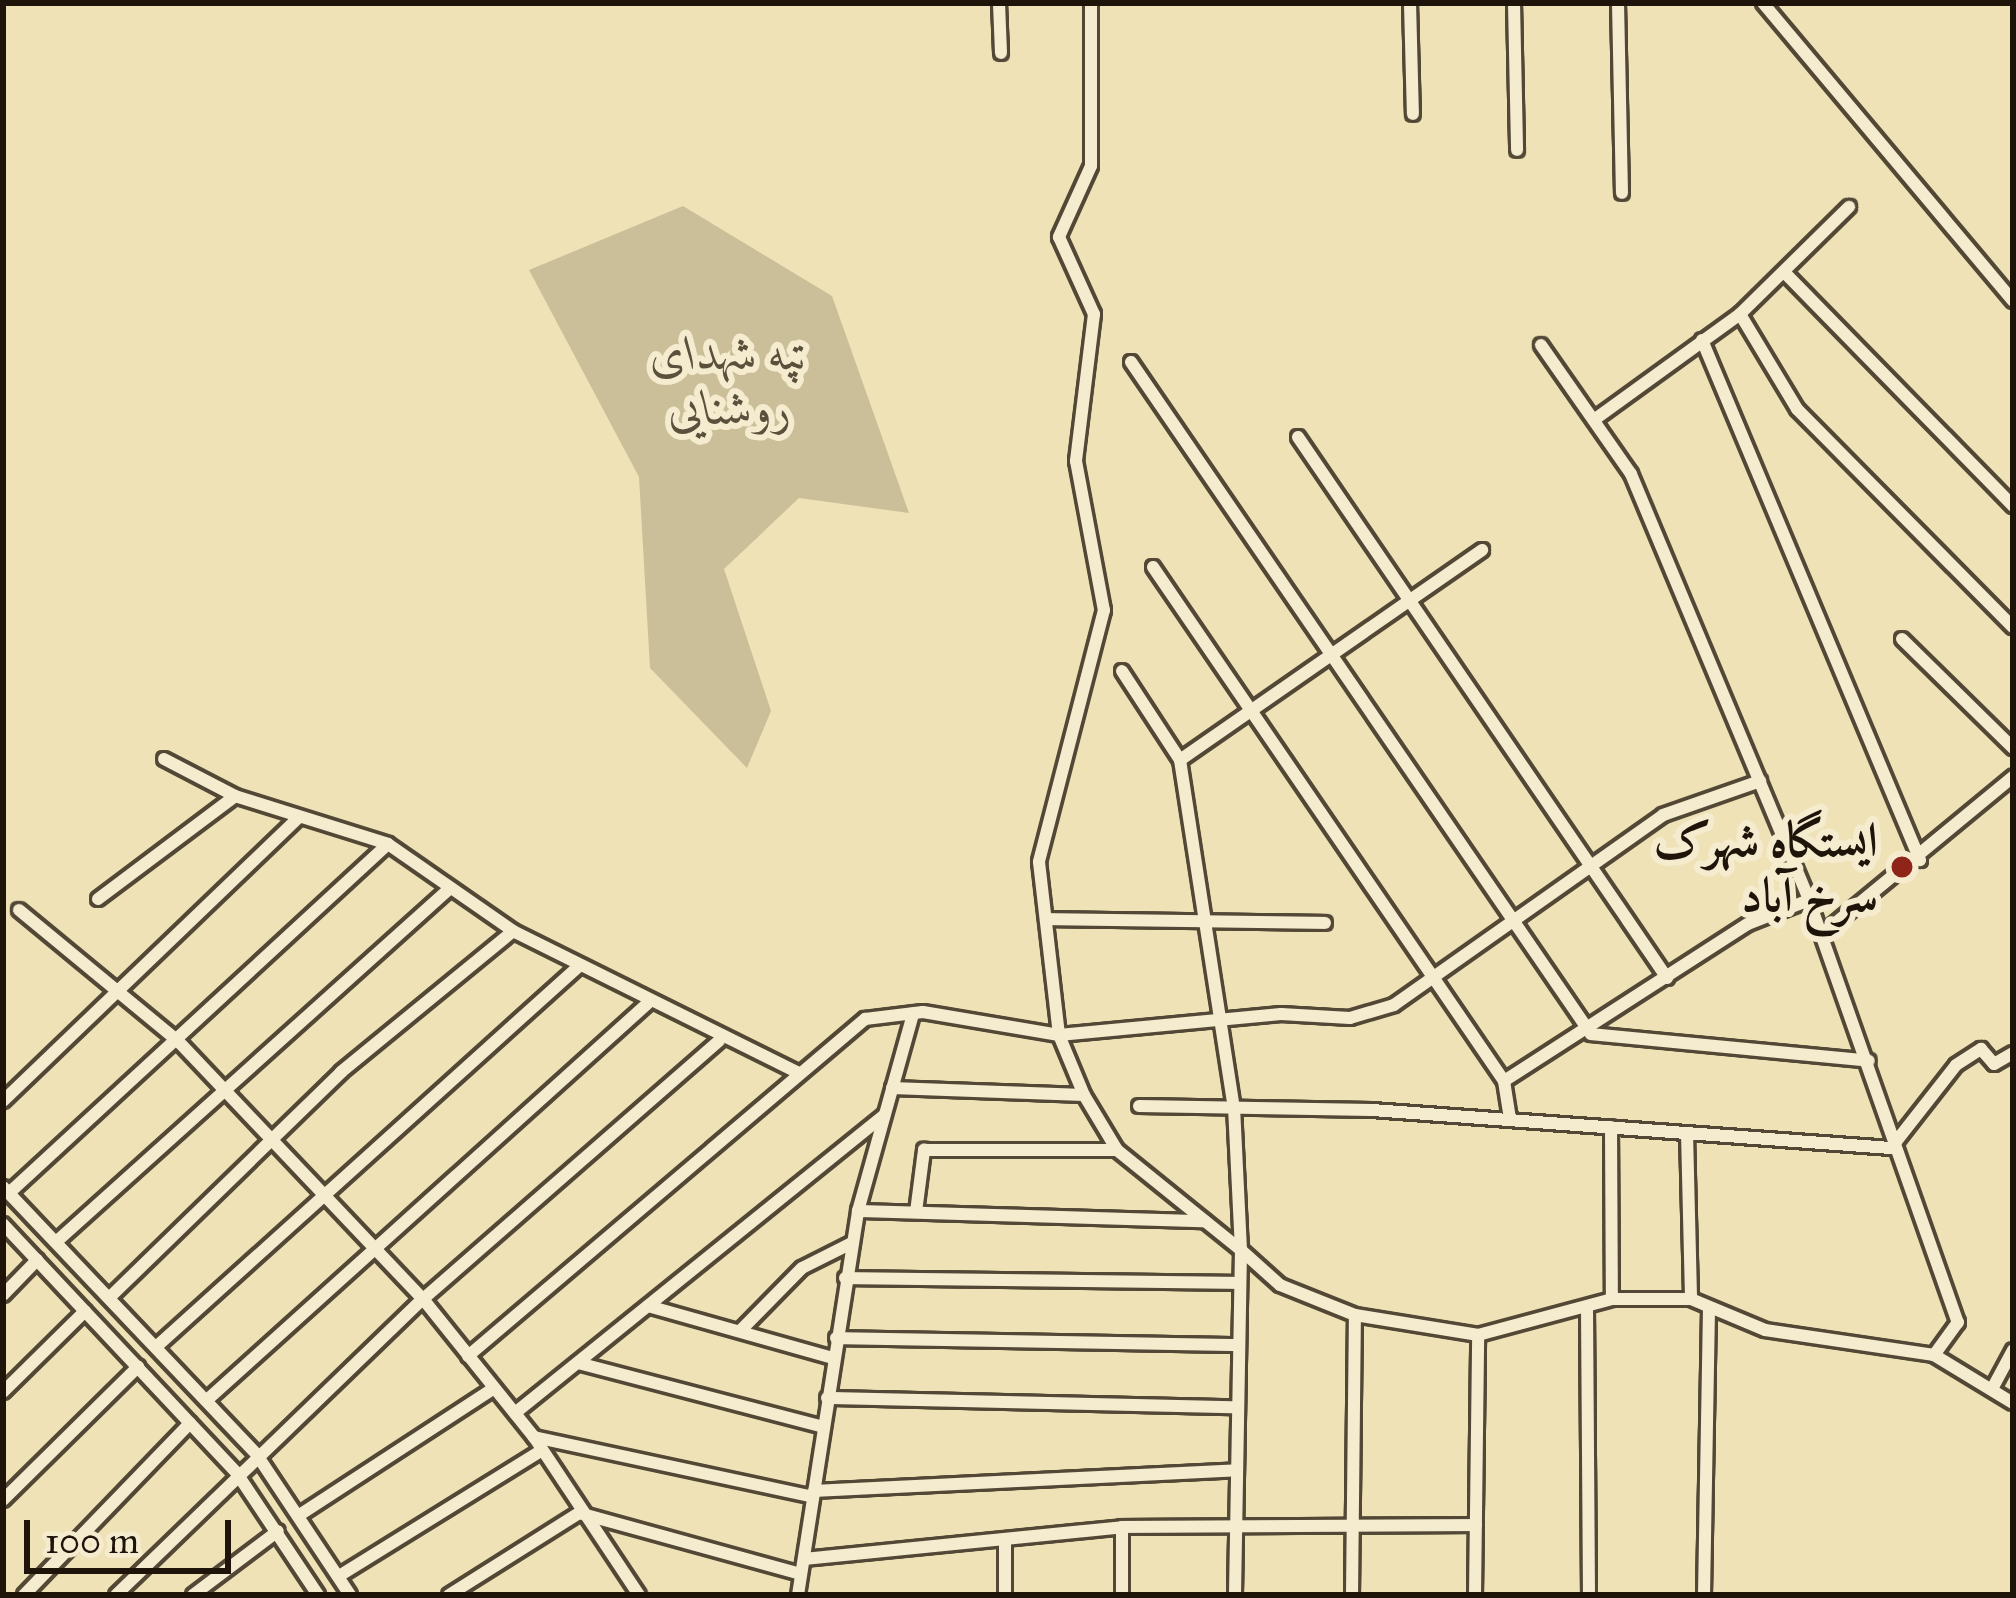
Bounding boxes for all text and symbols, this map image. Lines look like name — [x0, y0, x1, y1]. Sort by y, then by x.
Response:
park label: تپه شهدای روشنایی — [650, 323, 810, 436]
place label: ایستگاه شهرک سرخ آباد — [1654, 810, 1878, 923]
marker: ایستگاه شهرک سرخ آباد — [1889, 854, 1915, 880]
scale bar — [30, 1496, 237, 1570]
text: 100 m — [45, 1519, 139, 1563]

